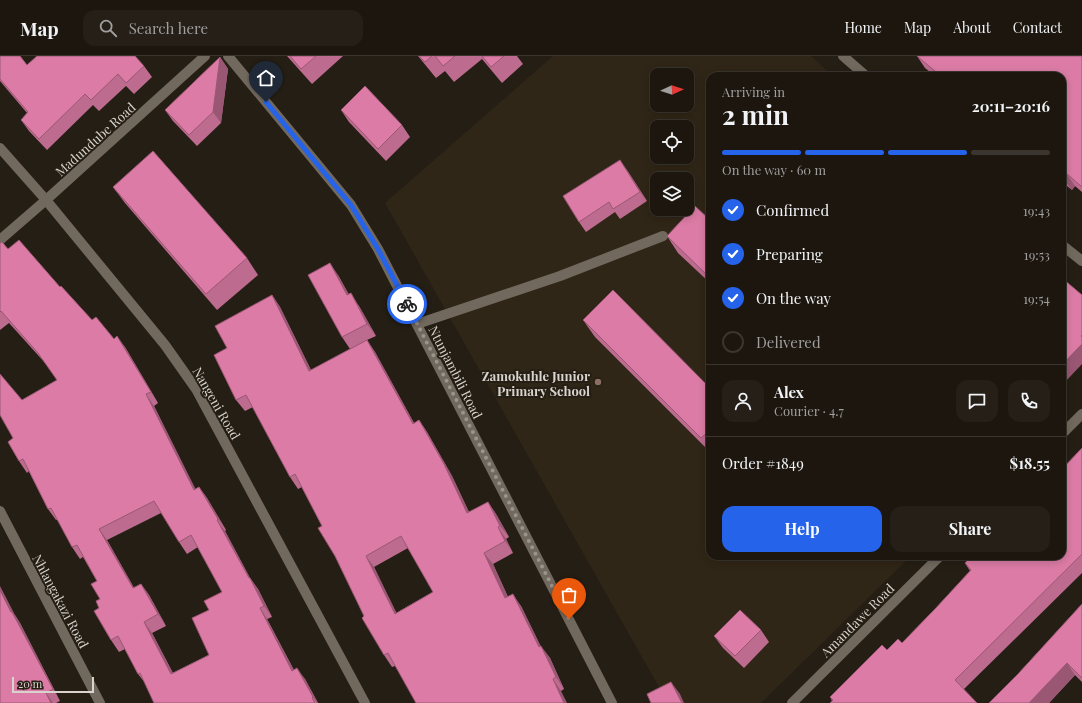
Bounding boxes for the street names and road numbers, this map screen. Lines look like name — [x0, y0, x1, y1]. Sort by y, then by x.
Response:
street label: Madundube Road — [51, 98, 139, 180]
street label: Ntunjambili Road — [425, 323, 487, 422]
street label: Nangeni Road — [189, 364, 245, 443]
street label: Nhlangakazi Road — [29, 551, 93, 651]
street label: Amandawe Road — [816, 579, 898, 661]

